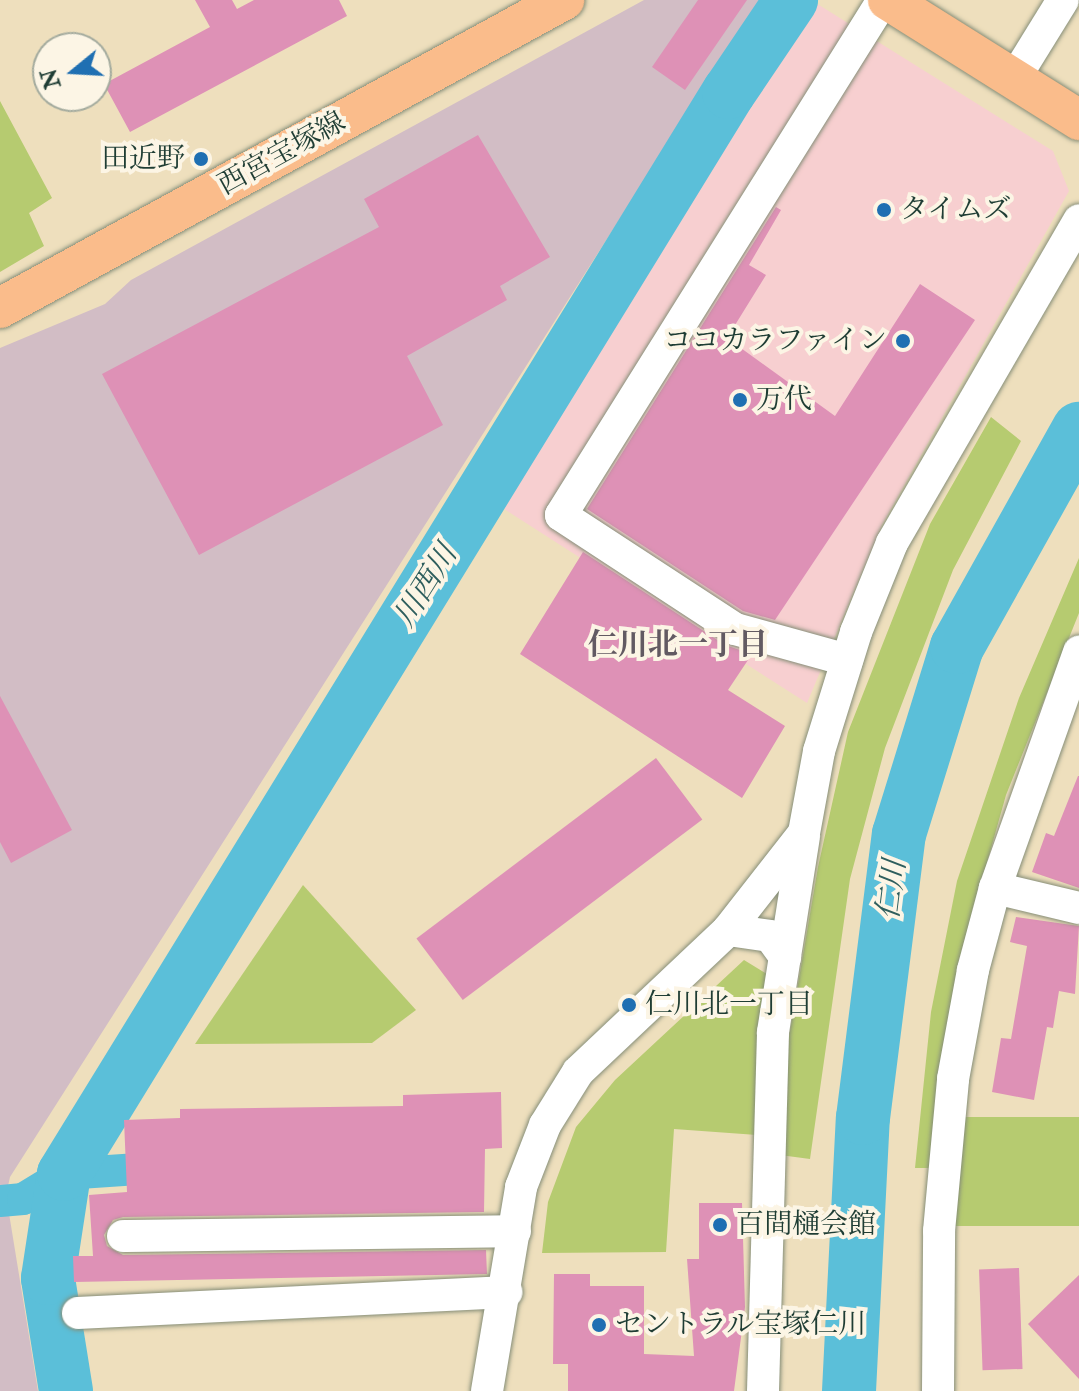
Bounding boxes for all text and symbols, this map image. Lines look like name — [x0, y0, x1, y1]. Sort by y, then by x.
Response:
north arrow — [32, 32, 112, 112]
text: N — [35, 65, 67, 93]
street label: 西宮宝塚線 — [213, 105, 351, 203]
place label: 田近野 — [101, 142, 185, 176]
marker: 田近野 — [192, 150, 210, 168]
place label: タイムズ — [900, 193, 1012, 227]
marker: タイムズ — [875, 201, 893, 219]
place label: ココカラファイン — [663, 324, 887, 358]
marker: ココカラファイン — [894, 332, 912, 350]
place label: 万代 — [756, 383, 812, 417]
marker: 万代 — [731, 391, 749, 409]
water label: 川西川 — [387, 538, 465, 634]
district label: 仁川北一丁目 — [588, 627, 768, 663]
water label: 仁川 — [870, 858, 914, 922]
place label: 仁川北一丁目 — [645, 988, 813, 1022]
marker: 仁川北一丁目 — [620, 996, 638, 1014]
place label: 百間樋会館 — [736, 1208, 876, 1242]
marker: 百間樋会館 — [711, 1216, 729, 1234]
place label: セントラル宝塚仁川 — [615, 1308, 867, 1342]
marker: セントラル宝塚仁川 — [590, 1316, 608, 1334]

